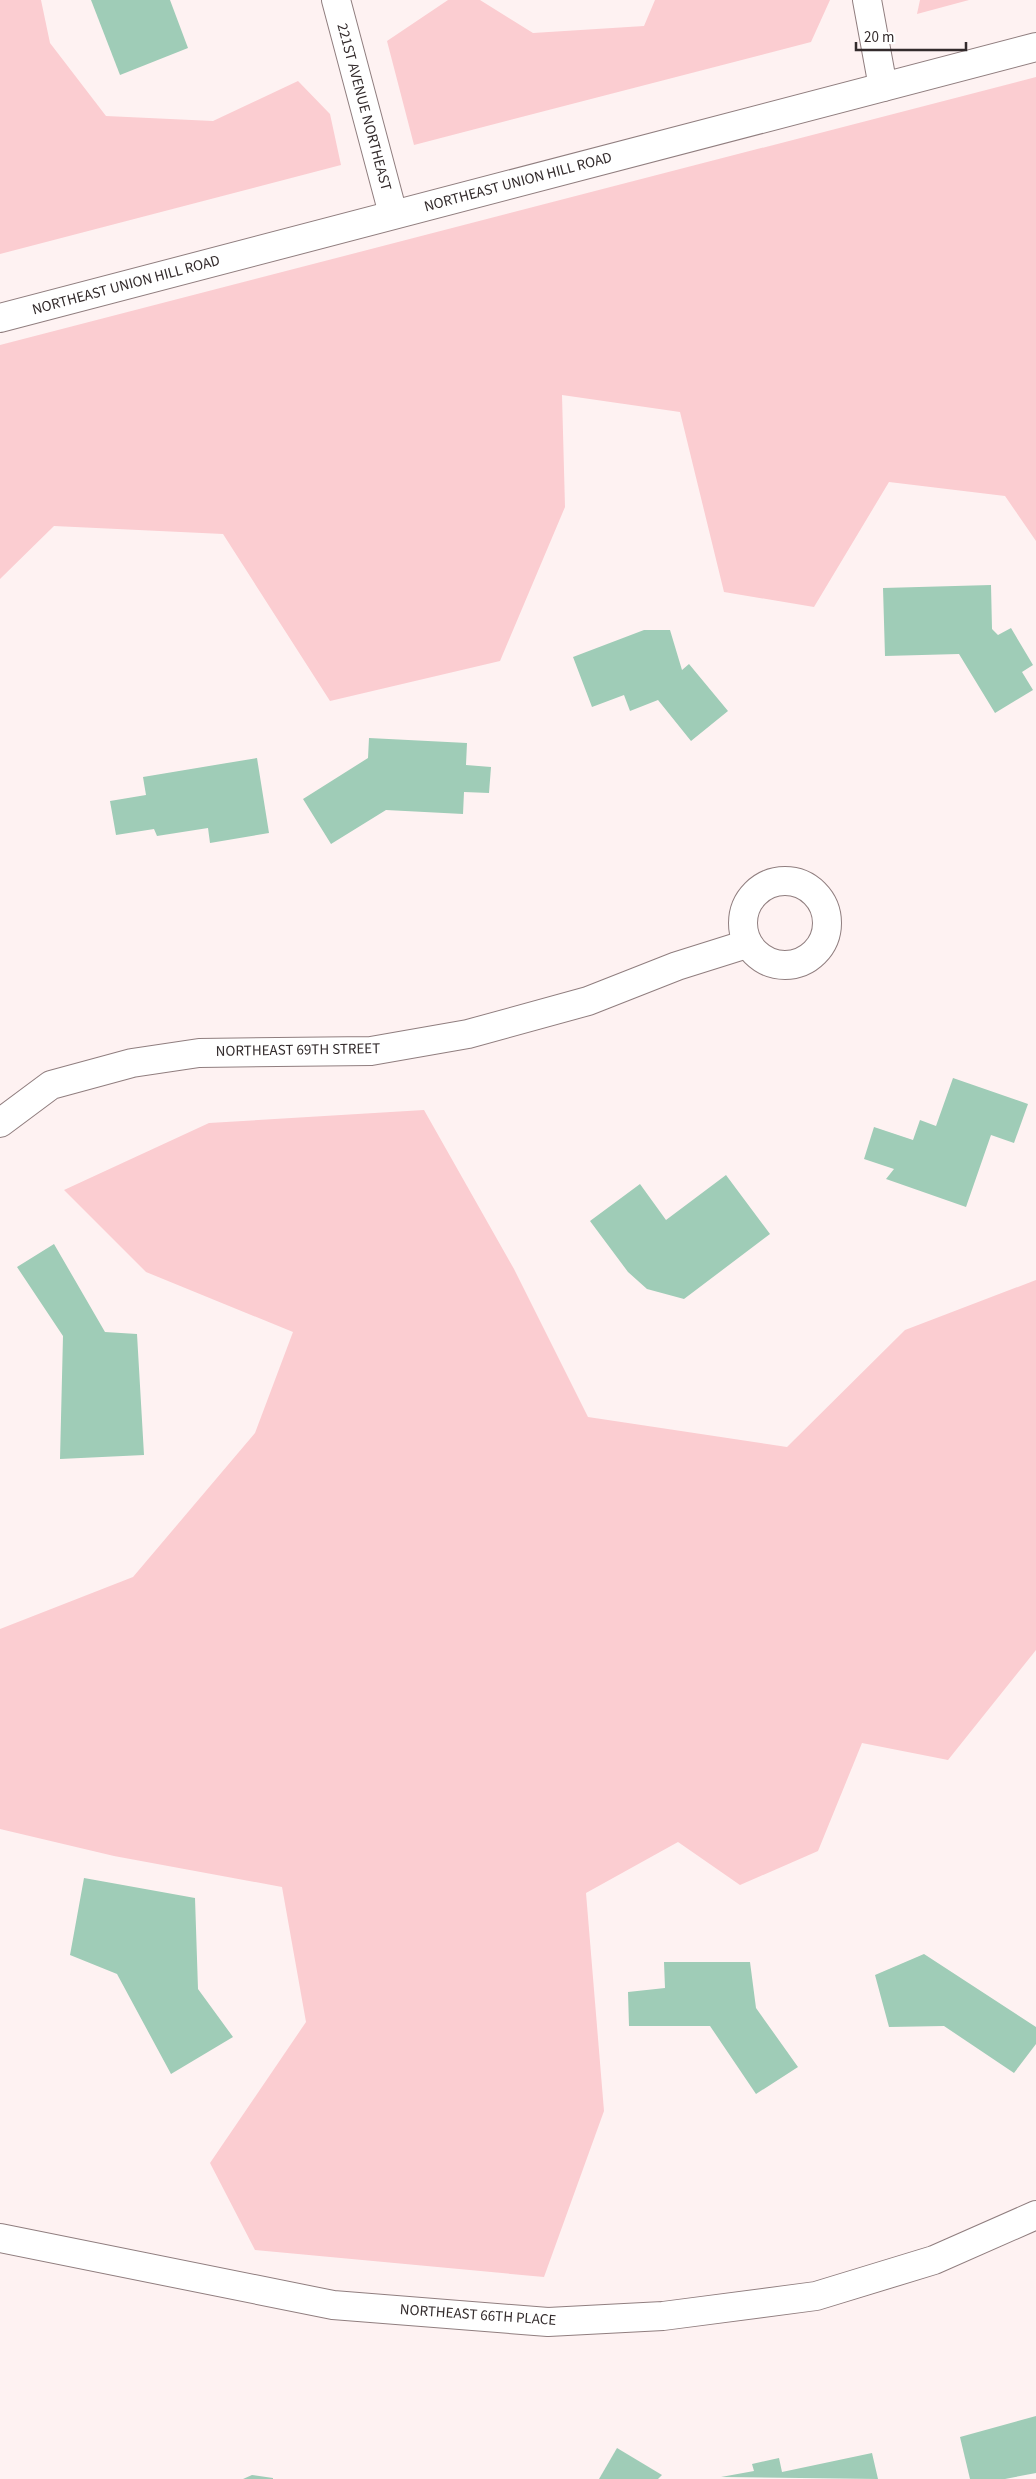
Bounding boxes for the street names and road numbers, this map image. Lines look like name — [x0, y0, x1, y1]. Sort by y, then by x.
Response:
street label: 221ST AVENUE NORTHEAST — [332, 21, 396, 193]
street label: NORTHEAST UNION HILL ROAD — [422, 147, 614, 217]
street label: NORTHEAST UNION HILL ROAD — [30, 250, 222, 320]
street label: NORTHEAST 69TH STREET — [216, 1038, 380, 1062]
street label: NORTHEAST 66TH PLACE — [399, 2299, 557, 2331]

